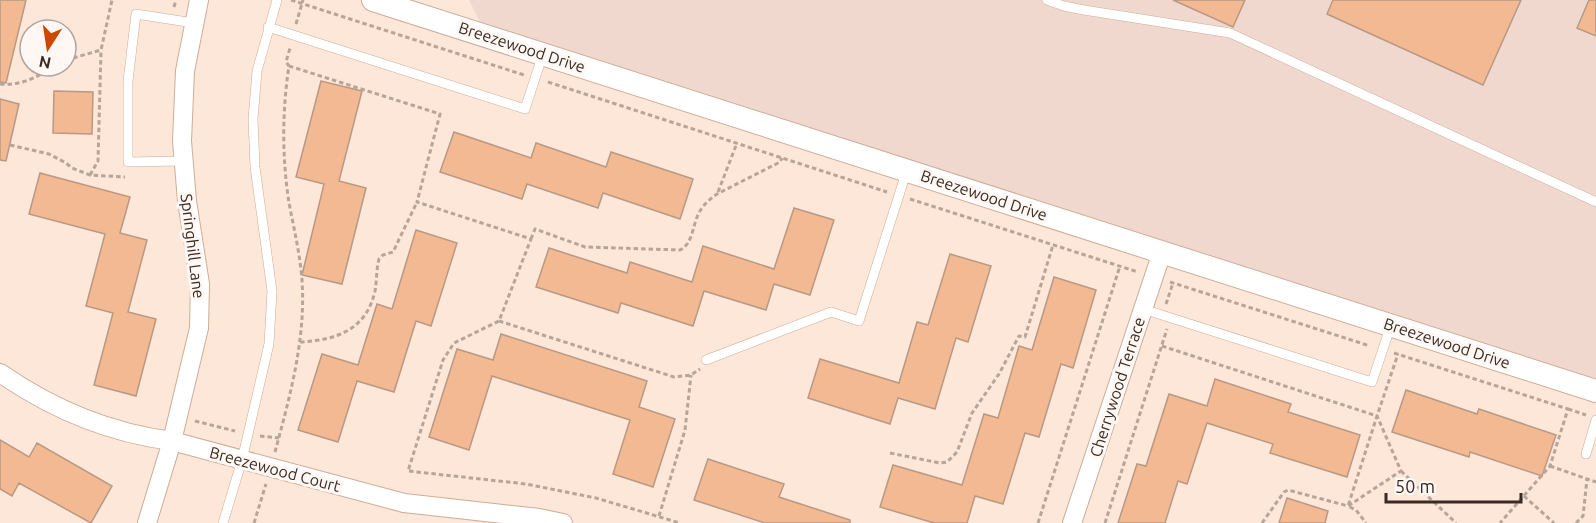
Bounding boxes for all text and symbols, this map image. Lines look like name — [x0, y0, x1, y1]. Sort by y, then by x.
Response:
north arrow — [18, 18, 78, 78]
street label: Breezewood Drive — [457, 18, 587, 76]
text: N — [37, 53, 53, 73]
street label: Breezewood Drive — [919, 166, 1049, 224]
street label: Springhill Lane — [178, 193, 208, 299]
street label: Breezewood Drive — [1382, 314, 1512, 372]
street label: Cherrywood Terrace — [1086, 315, 1148, 459]
street label: Breezewood Court — [208, 443, 343, 495]
scale bar — [1386, 466, 1521, 504]
text: 50 m — [1395, 476, 1435, 496]

